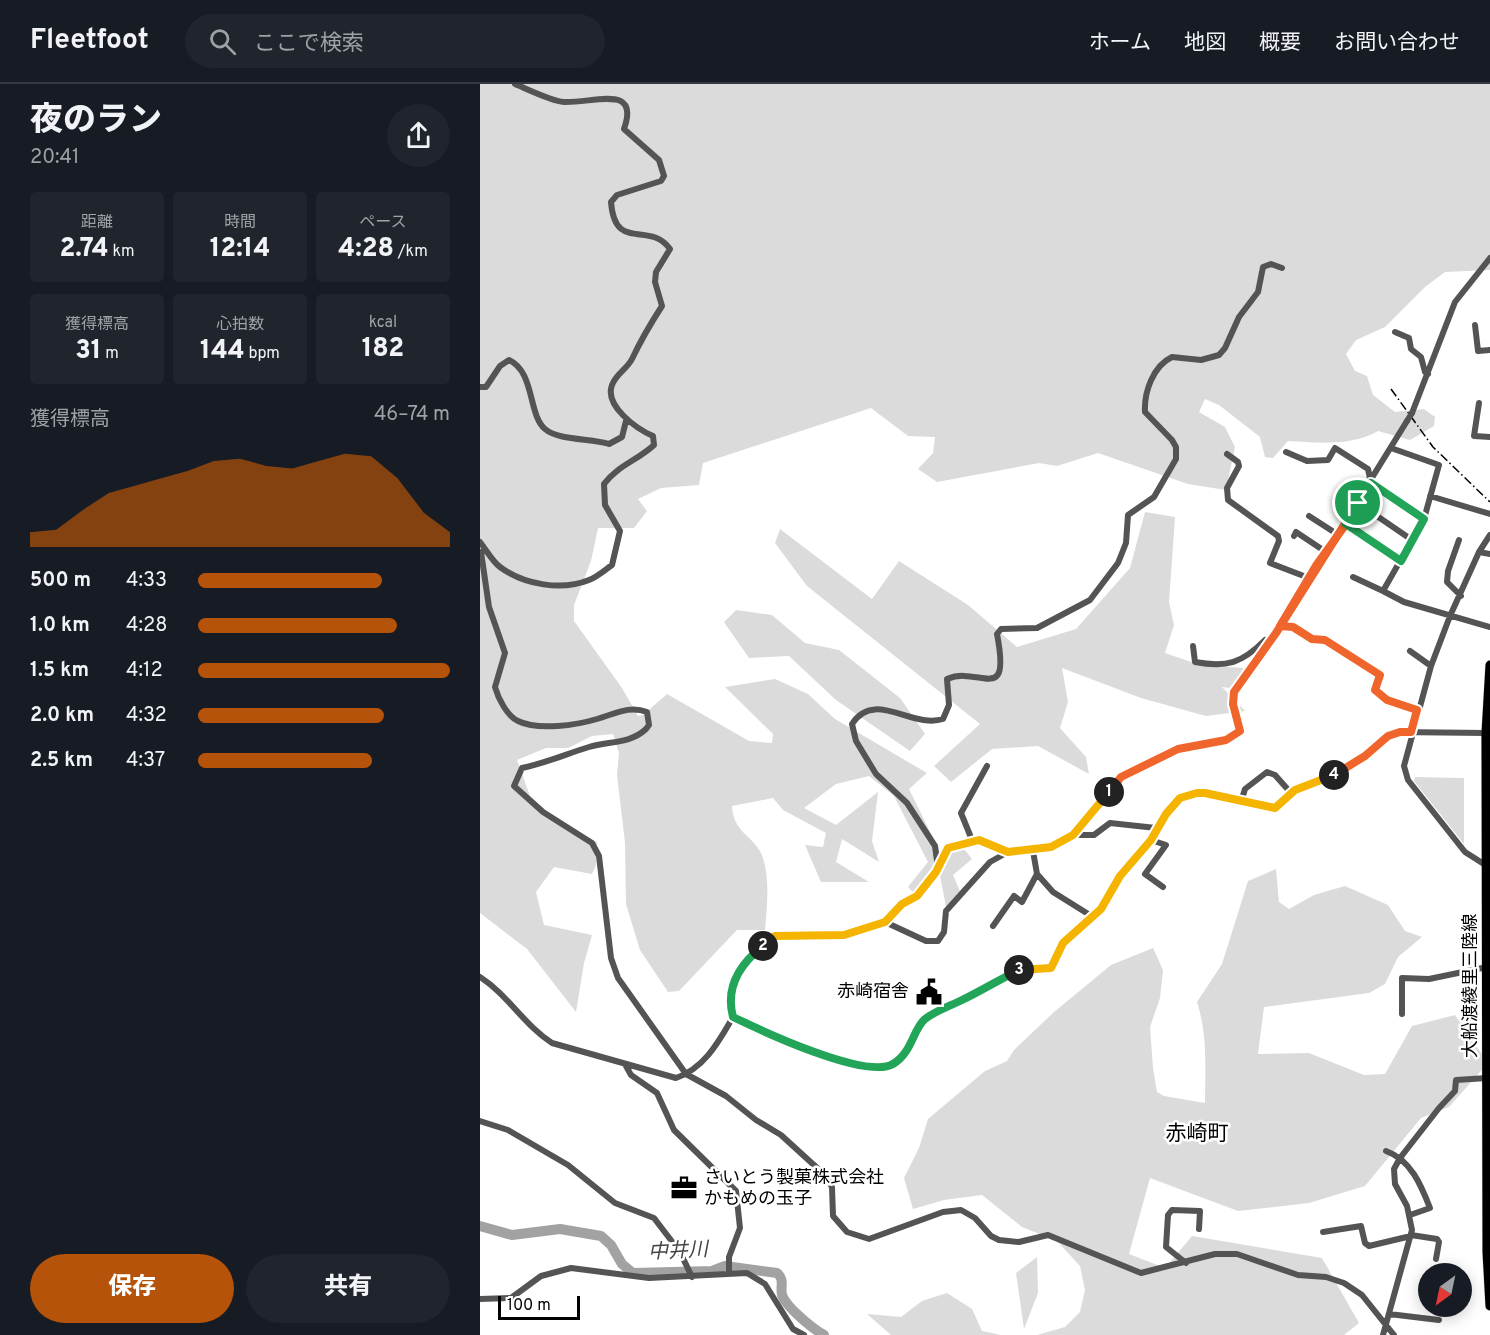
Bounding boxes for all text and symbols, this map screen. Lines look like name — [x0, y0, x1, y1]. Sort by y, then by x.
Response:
search box — [185, 14, 605, 68]
text: Fleetfoot — [30, 23, 149, 59]
icon: search — [206, 25, 239, 58]
text: ホーム — [1089, 30, 1151, 57]
text: 地図 — [1184, 30, 1226, 57]
text: 概要 — [1259, 30, 1301, 57]
text: お問い合わせ — [1334, 30, 1460, 57]
text: ここで検索 — [254, 31, 364, 58]
text: 夜のラン — [30, 101, 162, 143]
button: share — [387, 104, 450, 167]
text: 20:41 — [30, 145, 79, 171]
text: 距離 — [81, 213, 113, 233]
text: 時間 — [224, 213, 256, 233]
text: ペース — [359, 213, 407, 233]
text: 2.74 — [59, 233, 109, 266]
text: 12:14 — [210, 233, 270, 266]
text: 4:28 — [338, 233, 394, 266]
text: km — [109, 242, 135, 262]
text: /km — [394, 242, 428, 262]
text: kcal — [369, 313, 397, 333]
text: 獲得標高 — [65, 315, 129, 335]
text: 心拍数 — [216, 315, 264, 335]
text: 182 — [362, 333, 404, 366]
text: 31 — [75, 335, 101, 368]
text: 144 — [200, 335, 245, 368]
text: m — [101, 344, 119, 364]
text: bpm — [245, 344, 280, 364]
text: 46–74 m — [374, 402, 450, 428]
text: 獲得標高 — [30, 407, 110, 433]
pin — [1332, 477, 1383, 528]
icon: arrive — [1341, 486, 1374, 519]
text: 500 m — [30, 568, 91, 594]
text: 4:33 — [126, 568, 167, 594]
text: 1.0 km — [30, 613, 90, 639]
text: 4:28 — [126, 613, 167, 639]
text: 1.5 km — [30, 658, 89, 684]
text: 4:12 — [126, 658, 163, 684]
text: 2.0 km — [30, 703, 94, 729]
text: 4:32 — [126, 703, 167, 729]
text: 2.5 km — [30, 748, 93, 774]
text: 4:37 — [126, 748, 165, 774]
pin: 4 — [1319, 760, 1349, 790]
text: 4 — [1329, 765, 1339, 785]
pin: 1 — [1094, 777, 1124, 807]
text: 1 — [1106, 782, 1112, 802]
street label: 大船渡綾里三陸線 — [1460, 914, 1483, 1058]
pin: 2 — [748, 931, 778, 961]
text: 2 — [758, 936, 768, 956]
pin: 3 — [1004, 955, 1034, 985]
text: 3 — [1014, 960, 1024, 980]
public building icon: 赤崎宿舎 — [914, 977, 944, 1007]
place label: 赤崎宿舎 — [837, 981, 909, 1004]
district label: 赤崎町 — [1166, 1121, 1229, 1148]
place label: さいとう製菓株式会社 かもめの玉子 — [704, 1167, 884, 1211]
office icon: さいとう製菓株式会社 かもめの玉子 — [669, 1173, 699, 1203]
water label: 中井川 — [647, 1237, 711, 1267]
button: 保存 — [30, 1254, 234, 1323]
button: 共有 — [246, 1254, 450, 1323]
north arrow — [1418, 1263, 1472, 1317]
map controls — [1418, 1263, 1472, 1317]
scale bar — [498, 1293, 580, 1320]
text: 100 m — [507, 1296, 551, 1316]

